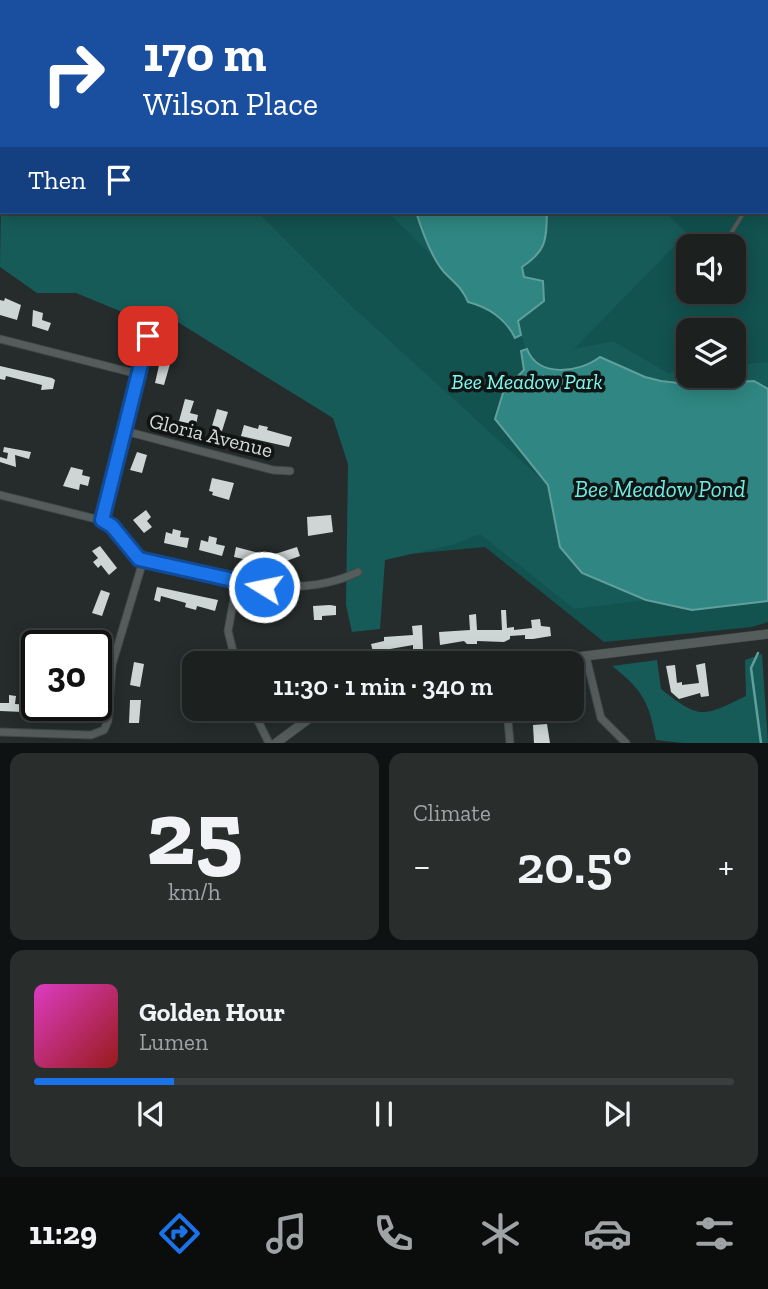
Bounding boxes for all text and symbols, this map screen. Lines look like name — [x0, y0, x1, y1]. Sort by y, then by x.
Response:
text: 170 m — [143, 25, 266, 84]
icon: right — [28, 28, 119, 119]
text: Wilson Place — [143, 85, 318, 123]
icon: arrive — [100, 161, 138, 199]
text: Then — [28, 164, 86, 196]
map controls — [676, 234, 746, 388]
button: sound — [676, 234, 746, 304]
pin — [118, 306, 178, 366]
icon: arrive — [129, 317, 167, 355]
button: layers — [676, 318, 746, 388]
park label: Bee Meadow Park — [451, 369, 603, 394]
street label: Gloria Avenue — [147, 408, 275, 462]
water label: Bee Meadow Pond — [575, 475, 746, 503]
position arrow — [227, 550, 301, 624]
speed limit sign: 30 — [21, 630, 112, 721]
text: 11:30 · 1 min · 340 m — [273, 670, 493, 702]
text: 25 — [146, 778, 243, 887]
text: Climate — [413, 799, 491, 827]
text: 20.5° — [517, 834, 632, 896]
text: − — [413, 843, 431, 889]
text: + — [718, 843, 734, 889]
text: km/h — [168, 878, 221, 906]
text: Golden Hour — [139, 996, 285, 1028]
text: Lumen — [139, 1028, 208, 1056]
icon: previous — [132, 1095, 170, 1133]
icon: pause — [365, 1095, 403, 1133]
icon: next — [598, 1095, 636, 1133]
icon: directions — [155, 1209, 204, 1258]
icon: music — [262, 1209, 311, 1258]
icon: phone — [369, 1209, 418, 1258]
icon: climate — [476, 1209, 525, 1258]
icon: car — [583, 1209, 632, 1258]
icon: filters — [690, 1209, 739, 1258]
text: 11:29 — [29, 1214, 97, 1252]

